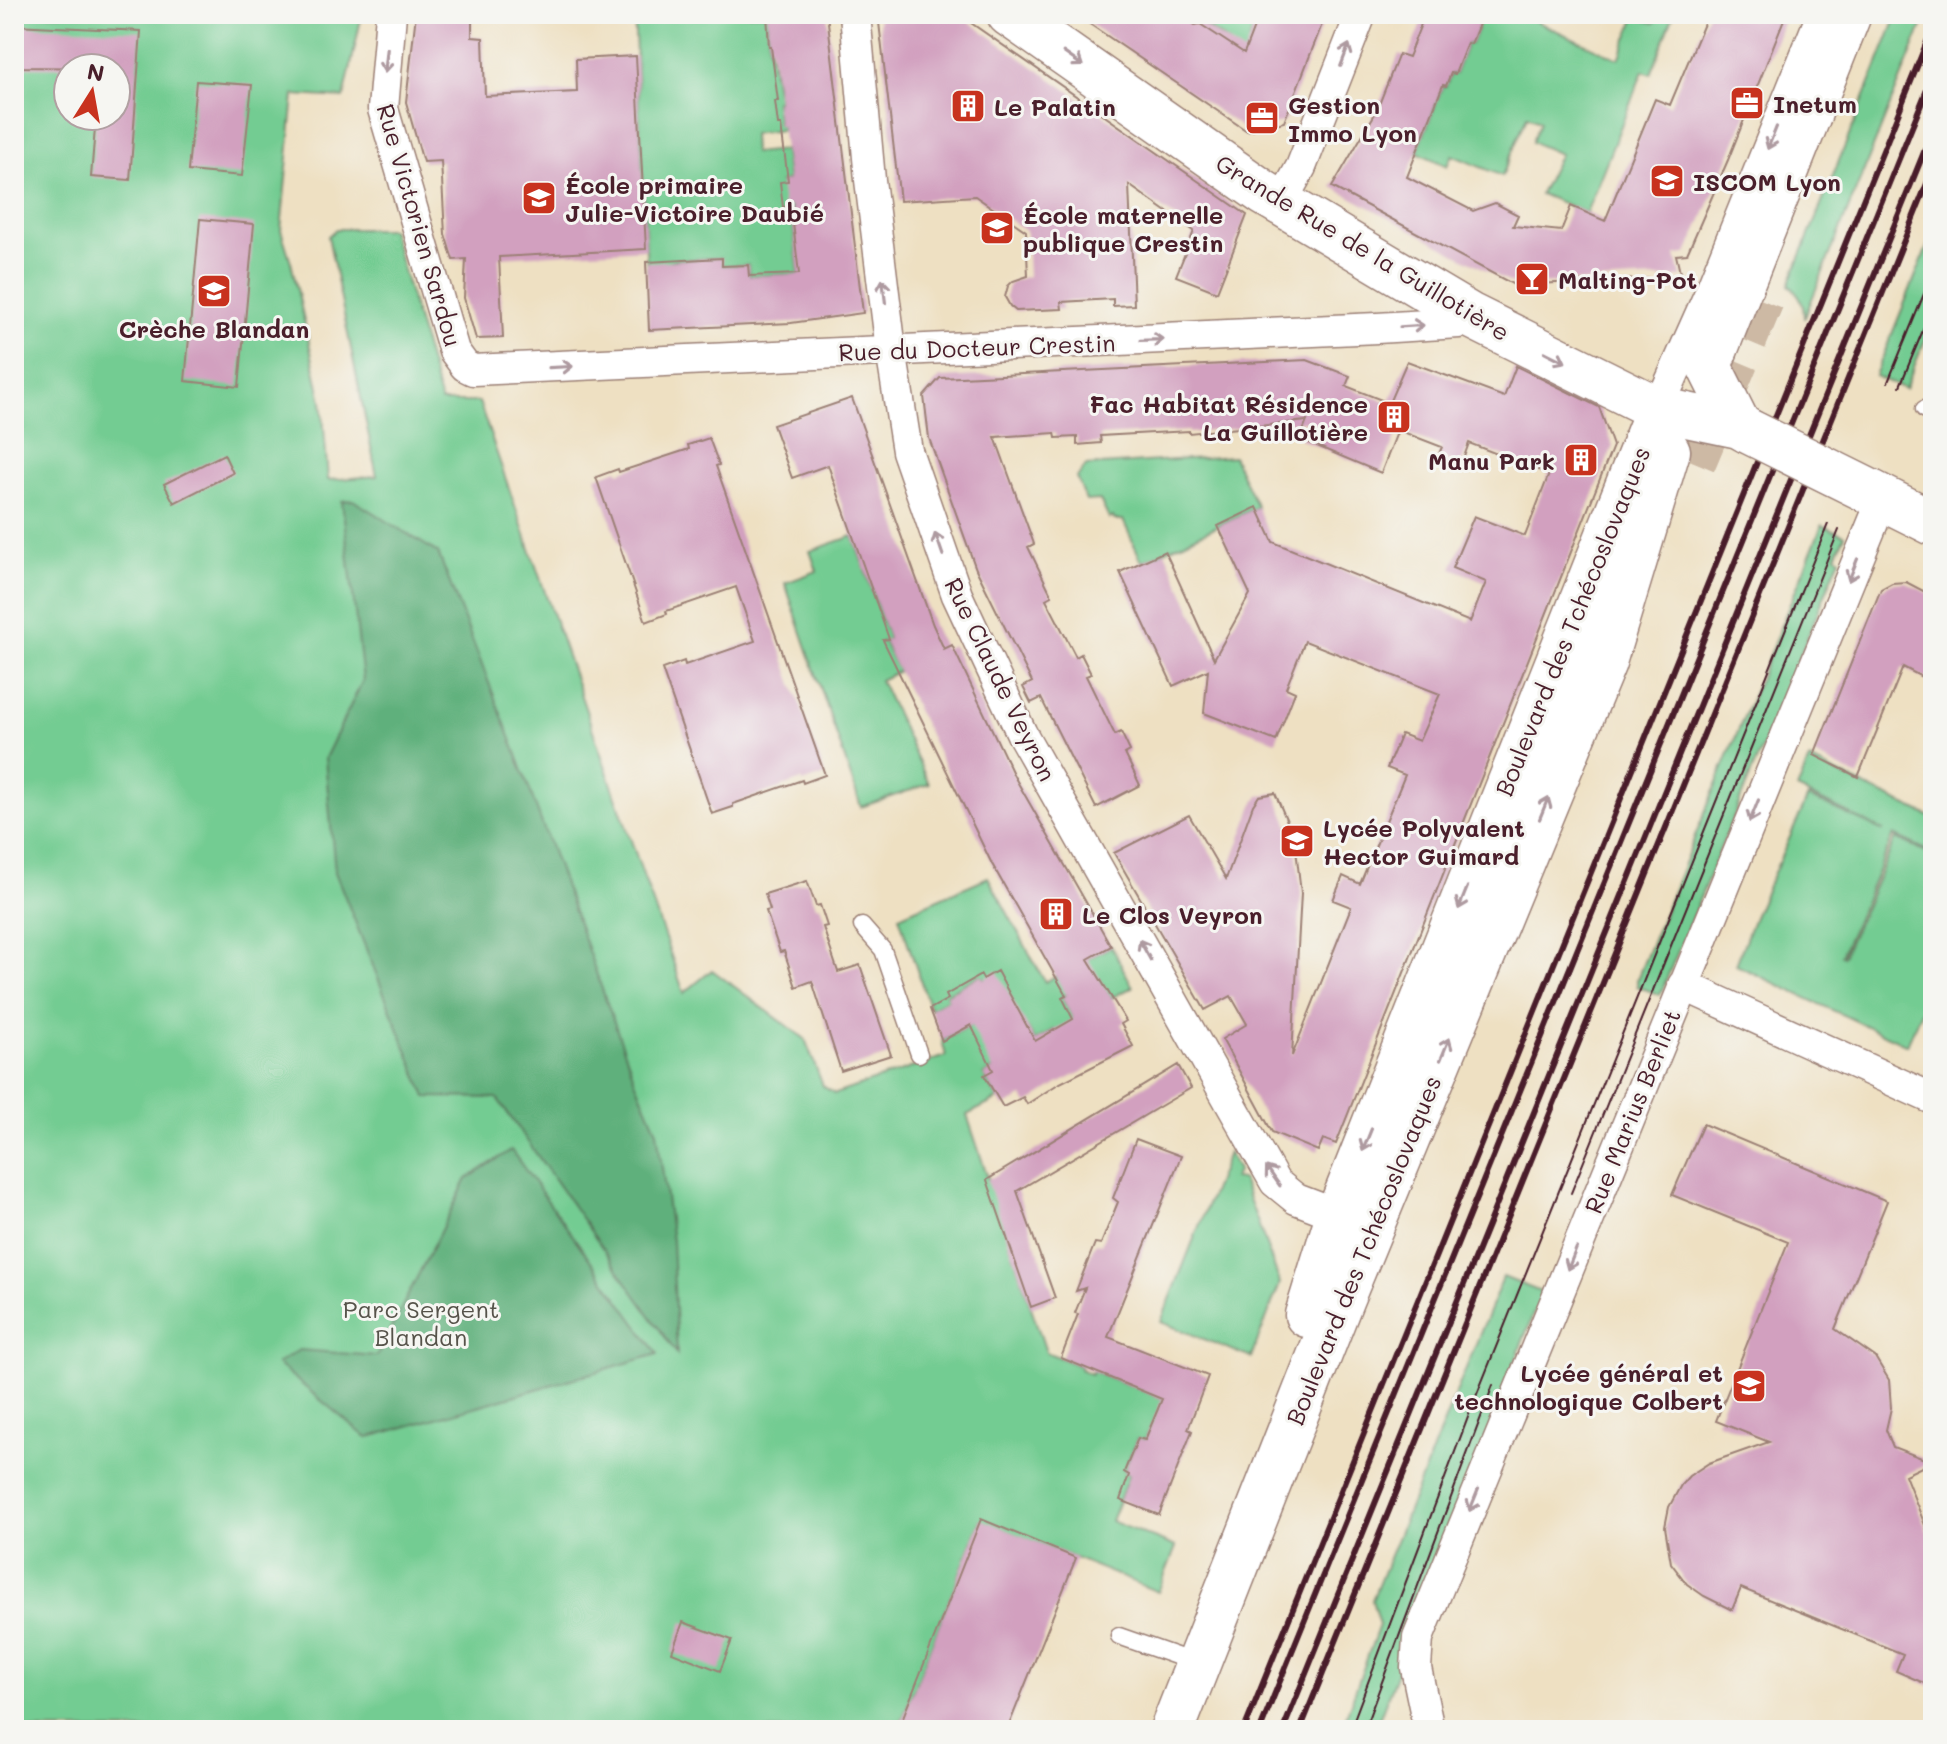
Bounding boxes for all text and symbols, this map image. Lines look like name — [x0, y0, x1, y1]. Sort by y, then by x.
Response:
one-way arrow — [1339, 43, 1353, 68]
one-way arrow — [378, 47, 393, 74]
one-way arrow — [1062, 50, 1083, 67]
north arrow — [52, 52, 132, 132]
text: N — [85, 56, 107, 88]
office icon: Inetum — [1728, 84, 1766, 122]
building icon: Le Palatin — [949, 87, 987, 125]
place label: Inetum — [1773, 88, 1857, 119]
place label: Gestion Immo Lyon — [1288, 89, 1417, 148]
place label: Le Palatin — [994, 91, 1116, 122]
office icon: Gestion Immo Lyon — [1243, 99, 1281, 137]
street label: Rue Victorien Sardou — [371, 100, 469, 350]
one-way arrow — [1764, 125, 1779, 150]
street label: Grande Rue de la Guillotière — [1210, 147, 1516, 347]
school or university icon: ISCOM Lyon — [1648, 162, 1686, 200]
place label: ISCOM Lyon — [1693, 166, 1841, 197]
place label: École primaire Julie-Victoire Daubié — [565, 169, 824, 228]
school or university icon: École primaire Julie-Victoire Daubié — [520, 179, 558, 217]
place label: École maternelle publique Crestin — [1023, 199, 1223, 258]
school or university icon: École maternelle publique Crestin — [978, 209, 1016, 247]
bar icon: Malting-Pot — [1513, 260, 1551, 298]
place label: Malting-Pot — [1558, 264, 1697, 295]
school or university icon: Crèche Blandan — [195, 272, 233, 310]
one-way arrow — [877, 278, 892, 305]
place label: Crèche Blandan — [119, 313, 309, 344]
one-way arrow — [1398, 318, 1425, 333]
street label: Rue du Docteur Crestin — [838, 327, 1116, 367]
one-way arrow — [1139, 332, 1165, 347]
one-way arrow — [1543, 350, 1567, 366]
one-way arrow — [547, 359, 574, 374]
place label: Fac Habitat Résidence La Guillotière — [1089, 388, 1368, 447]
building icon: Fac Habitat Résidence La Guillotière — [1375, 398, 1413, 436]
building icon: Manu Park — [1562, 441, 1600, 479]
street label: Boulevard des Tchécoslovaques — [1488, 442, 1656, 800]
place label: Manu Park — [1428, 445, 1555, 476]
one-way arrow — [931, 532, 946, 557]
one-way arrow — [1845, 557, 1860, 582]
street label: Rue Claude Veyron — [938, 572, 1064, 786]
one-way arrow — [1537, 797, 1552, 821]
one-way arrow — [1746, 798, 1761, 823]
place label: Lycée Polyvalent Hector Guimard — [1323, 812, 1525, 871]
school or university icon: Lycée Polyvalent Hector Guimard — [1278, 822, 1316, 860]
one-way arrow — [1455, 885, 1469, 910]
building icon: Le Clos Veyron — [1037, 895, 1075, 933]
place label: Le Clos Veyron — [1082, 899, 1263, 930]
one-way arrow — [1137, 939, 1153, 962]
street label: Rue Marius Berliet — [1577, 1004, 1687, 1218]
one-way arrow — [1438, 1037, 1453, 1062]
street label: Boulevard des Tchécoslovaques — [1279, 1071, 1447, 1429]
one-way arrow — [1359, 1127, 1374, 1152]
one-way arrow — [1265, 1166, 1282, 1187]
one-way arrow — [1564, 1246, 1578, 1271]
park label: Parc Sergent Blandan — [343, 1293, 499, 1352]
place label: Lycée général et technologique Colbert — [1454, 1357, 1723, 1416]
school or university icon: Lycée général et technologique Colbert — [1730, 1367, 1768, 1405]
one-way arrow — [1466, 1487, 1481, 1512]

